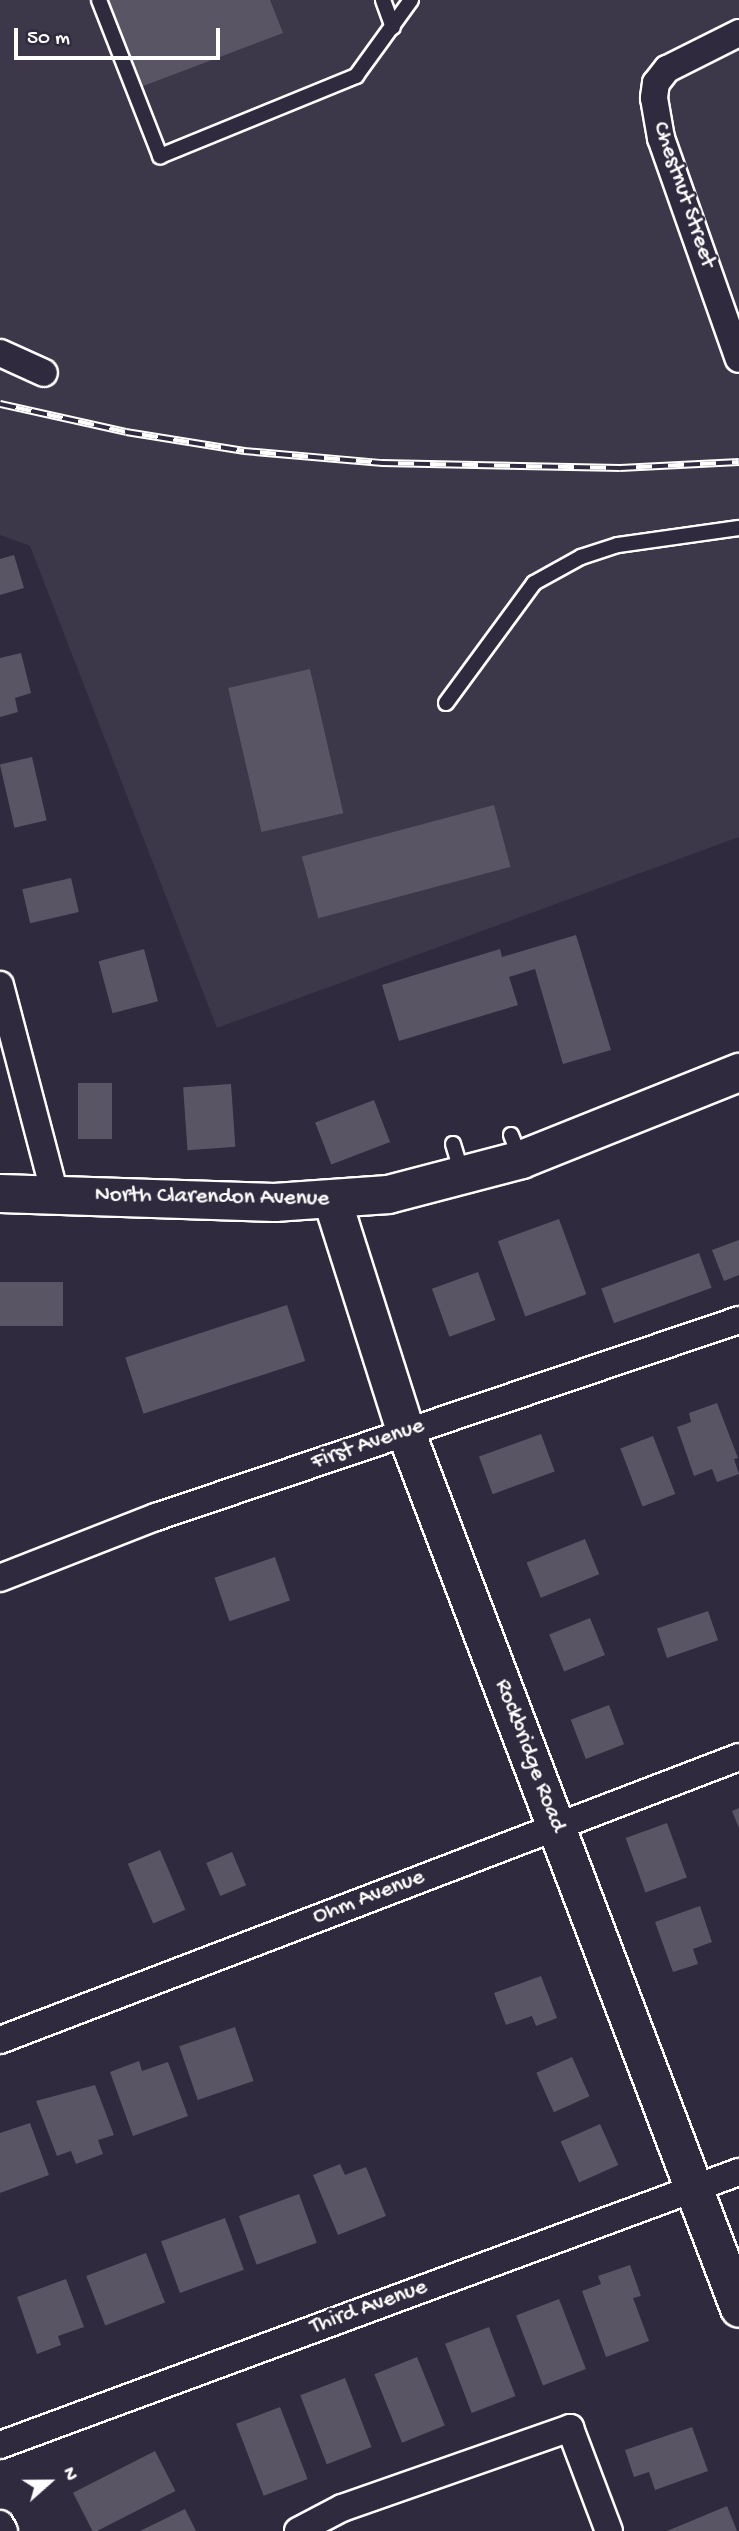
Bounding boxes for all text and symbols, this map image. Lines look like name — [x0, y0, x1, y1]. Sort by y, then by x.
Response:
scale bar — [18, 14, 224, 58]
text: 50 m — [27, 27, 70, 52]
street label: Chestnut Street — [645, 118, 721, 272]
street label: North Clarendon Avenue — [95, 1182, 329, 1214]
street label: First Avenue — [308, 1413, 428, 1477]
street label: Rockbridge Road — [487, 1676, 571, 1836]
street label: Ohm Avenue — [309, 1864, 429, 1932]
street label: Third Avenue — [307, 2274, 431, 2342]
north arrow — [14, 2447, 84, 2517]
text: N — [56, 2464, 82, 2484]

